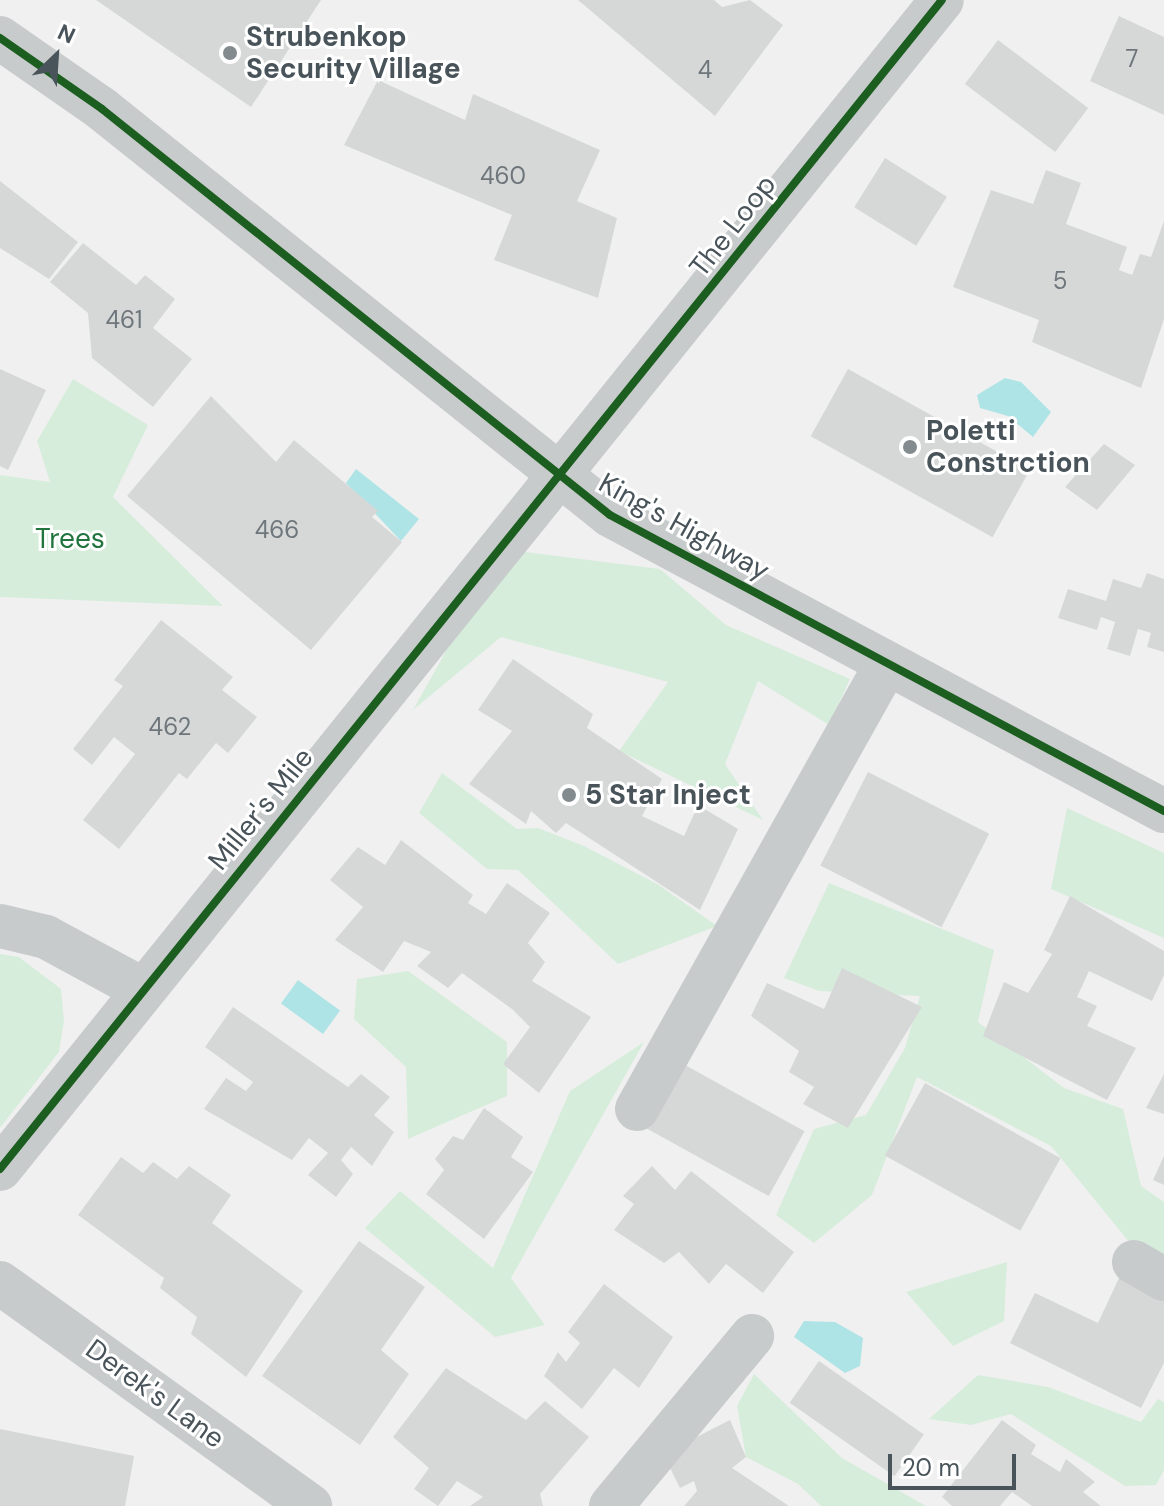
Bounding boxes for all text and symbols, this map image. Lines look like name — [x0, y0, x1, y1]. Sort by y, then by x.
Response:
north arrow — [16, 16, 96, 96]
text: N — [53, 17, 80, 50]
place label: Strubenkop Security Village — [246, 20, 461, 86]
marker: Strubenkop Security Village — [221, 44, 239, 62]
house number: 7 — [1126, 45, 1138, 73]
house number: 4 — [698, 56, 712, 84]
house number: 460 — [480, 162, 526, 190]
street label: The Loop — [683, 168, 783, 284]
house number: 5 — [1053, 267, 1067, 295]
house number: 461 — [105, 306, 143, 334]
place label: Poletti Constrction — [926, 414, 1090, 480]
marker: Poletti Constrction — [901, 438, 919, 456]
street label: King's Highway — [593, 466, 775, 588]
house number: 466 — [255, 516, 299, 544]
park label: Trees — [35, 522, 105, 556]
house number: 462 — [149, 713, 191, 741]
street label: Miller's Mile — [202, 741, 320, 877]
place label: 5 Star Inject — [585, 778, 751, 812]
marker: 5 Star Inject — [560, 786, 578, 804]
street label: Derek's Lane — [79, 1333, 231, 1455]
scale bar — [892, 1438, 1020, 1488]
text: 20 m — [902, 1452, 960, 1483]

